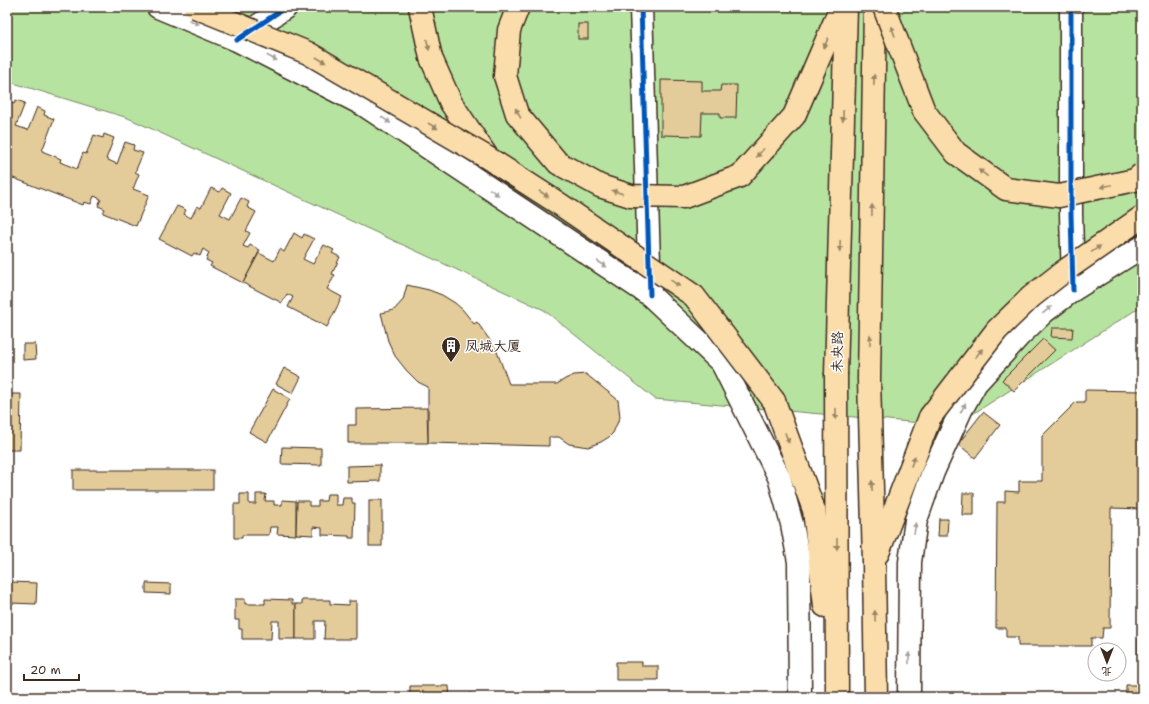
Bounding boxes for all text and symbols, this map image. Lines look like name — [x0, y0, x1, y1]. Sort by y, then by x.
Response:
one-way arrow — [189, 19, 200, 25]
one-way arrow — [889, 25, 895, 37]
one-way arrow — [822, 37, 828, 49]
one-way arrow — [425, 39, 431, 51]
one-way arrow — [266, 54, 278, 61]
one-way arrow — [315, 57, 327, 64]
one-way arrow — [871, 73, 877, 86]
one-way arrow — [515, 107, 521, 119]
one-way arrow — [840, 110, 846, 123]
one-way arrow — [381, 116, 391, 124]
one-way arrow — [427, 123, 439, 130]
one-way arrow — [756, 148, 765, 159]
one-way arrow — [978, 169, 988, 177]
one-way arrow — [1100, 184, 1112, 190]
one-way arrow — [489, 188, 499, 196]
one-way arrow — [611, 189, 623, 195]
one-way arrow — [539, 190, 549, 198]
one-way arrow — [869, 203, 875, 216]
one-way arrow — [836, 240, 843, 252]
one-way arrow — [1091, 245, 1102, 253]
one-way arrow — [597, 260, 608, 268]
one-way arrow — [669, 279, 681, 286]
one-way arrow — [1042, 306, 1053, 315]
street label: 未央路 — [828, 331, 846, 373]
one-way arrow — [867, 333, 873, 346]
building icon: 凤城大厦 — [440, 335, 462, 363]
place label: 凤城大厦 — [465, 337, 521, 355]
one-way arrow — [975, 348, 983, 358]
one-way arrow — [960, 402, 966, 414]
one-way arrow — [833, 408, 839, 421]
one-way arrow — [785, 432, 791, 444]
one-way arrow — [910, 455, 916, 467]
one-way arrow — [869, 479, 875, 492]
one-way arrow — [912, 522, 918, 534]
one-way arrow — [834, 538, 840, 551]
one-way arrow — [872, 609, 878, 622]
north arrow — [1087, 642, 1127, 682]
one-way arrow — [906, 651, 912, 664]
scale bar — [24, 656, 79, 682]
text: 20 m — [30, 662, 61, 678]
text: 北 — [1102, 664, 1113, 679]

